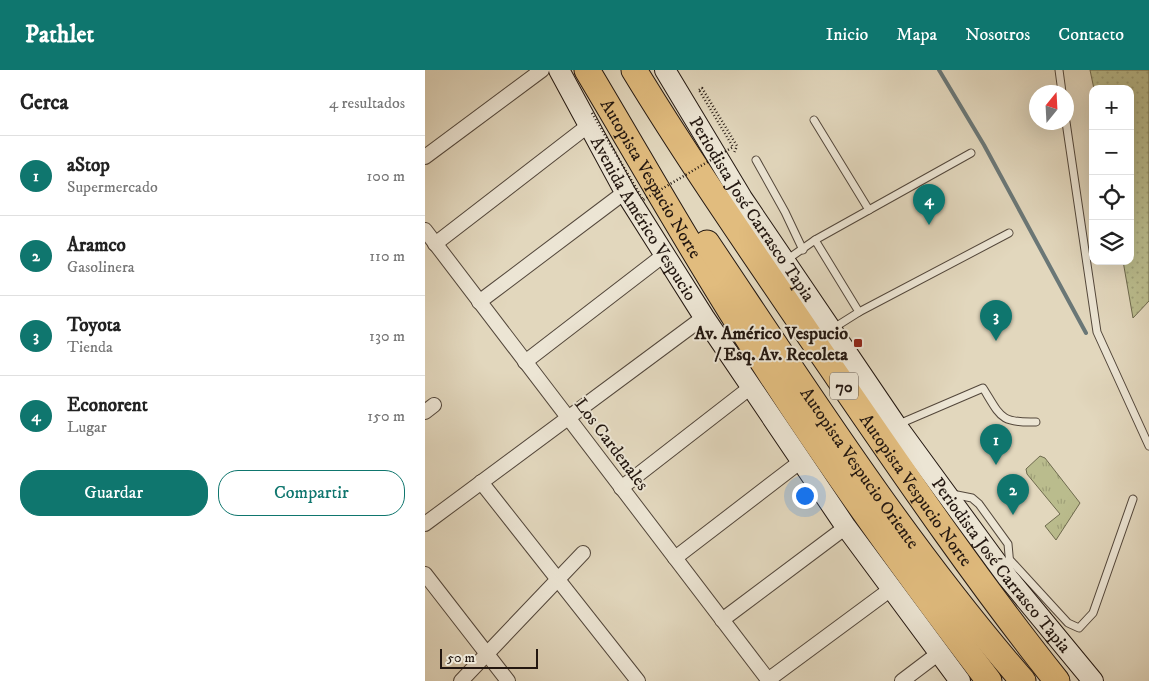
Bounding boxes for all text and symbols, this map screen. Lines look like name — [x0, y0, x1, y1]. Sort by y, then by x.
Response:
text: Pathlet — [25, 20, 94, 50]
text: Inicio — [826, 24, 868, 46]
text: Mapa — [896, 24, 937, 46]
text: Nosotros — [965, 24, 1030, 46]
text: Contacto — [1058, 24, 1124, 46]
north arrow — [1029, 85, 1074, 130]
map controls — [1089, 85, 1134, 265]
button: + — [1089, 85, 1134, 130]
text: Cerca — [20, 90, 68, 116]
text: 4 resultados — [329, 93, 405, 113]
street label: Autopista Vespucio Norte — [595, 95, 706, 263]
street label: Periodista José Carrasco Tapia — [684, 113, 819, 306]
button: − — [1089, 130, 1134, 175]
street label: Avenida Américo Vespucio — [585, 133, 701, 305]
text: aStop — [67, 154, 110, 177]
text: 1 — [33, 166, 39, 186]
text: 100 m — [367, 166, 405, 186]
button: locate — [1089, 175, 1134, 220]
text: Supermercado — [67, 177, 158, 197]
pin: 4 — [913, 184, 945, 225]
button: layers — [1089, 220, 1134, 265]
text: Aramco — [67, 234, 126, 257]
text: 2 — [32, 246, 40, 266]
text: 110 m — [369, 246, 405, 266]
text: Gasolinera — [67, 257, 135, 277]
pin: 3 — [980, 300, 1012, 341]
text: Toyota — [67, 314, 121, 337]
place label: Av. Américo Vespucio / Esq. Av. Recoleta — [693, 323, 848, 366]
text: 3 — [33, 326, 39, 346]
text: 130 m — [369, 326, 405, 346]
text: Tienda — [67, 337, 113, 357]
marker: Av. Américo Vespucio / Esq. Av. Recoleta — [852, 337, 864, 349]
road number: 70 — [830, 372, 858, 400]
street label: Autopista Vespucio Oriente — [795, 383, 924, 554]
text: Econorent — [67, 394, 148, 417]
street label: Los Cardenales — [569, 394, 653, 495]
text: 4 — [31, 406, 41, 426]
text: 150 m — [367, 406, 405, 426]
street label: Autopista Vespucio Norte — [854, 410, 976, 571]
text: Lugar — [67, 417, 107, 437]
pin: 1 — [980, 424, 1012, 465]
button: Guardar — [20, 470, 208, 516]
button: Compartir — [218, 470, 405, 516]
street label: Periodista José Carrasco Tapia — [926, 474, 1075, 658]
pin: 2 — [997, 474, 1029, 515]
your location — [792, 483, 818, 509]
scale bar — [440, 646, 537, 669]
text: 50 m — [447, 649, 475, 667]

